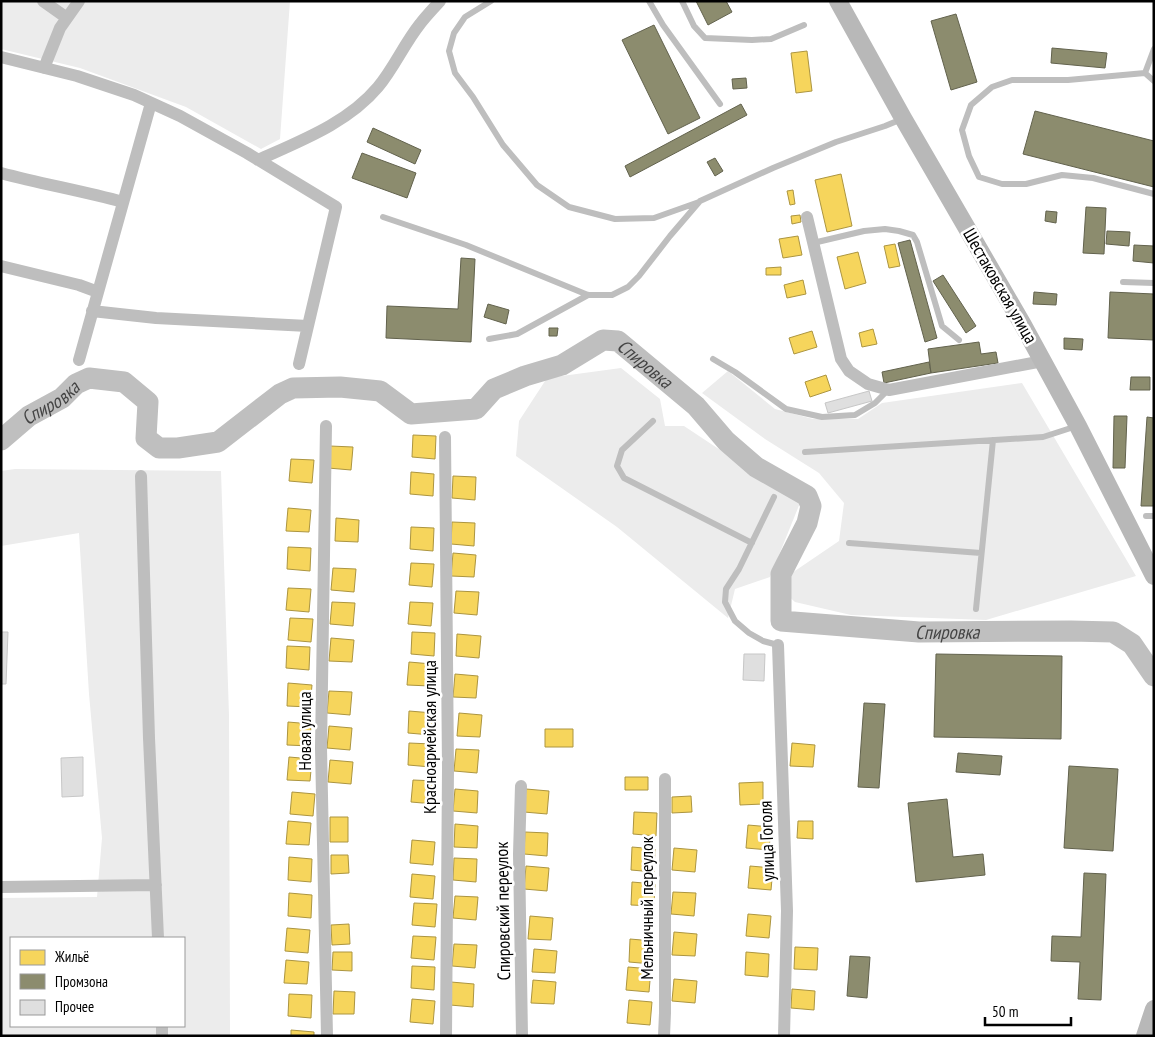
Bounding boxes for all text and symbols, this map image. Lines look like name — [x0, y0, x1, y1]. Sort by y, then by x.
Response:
street label: Шестаковская улица — [958, 224, 1043, 347]
water label: Спировка — [613, 334, 678, 394]
water label: Спировка — [16, 375, 85, 430]
water label: Спировка — [915, 620, 981, 644]
street label: Красноармейская улица — [418, 660, 441, 814]
street label: Новая улица — [293, 691, 316, 771]
street label: улица Гоголя — [754, 800, 779, 882]
street label: Мельничный переулок — [635, 836, 658, 980]
street label: Спировский переулок — [490, 842, 515, 980]
legend — [10, 937, 185, 1027]
text: Жильё — [54, 947, 89, 966]
text: Промзона — [55, 972, 108, 991]
scale bar — [985, 994, 1071, 1026]
text: Прочее — [55, 997, 94, 1016]
text: 50 m — [992, 1002, 1018, 1021]

